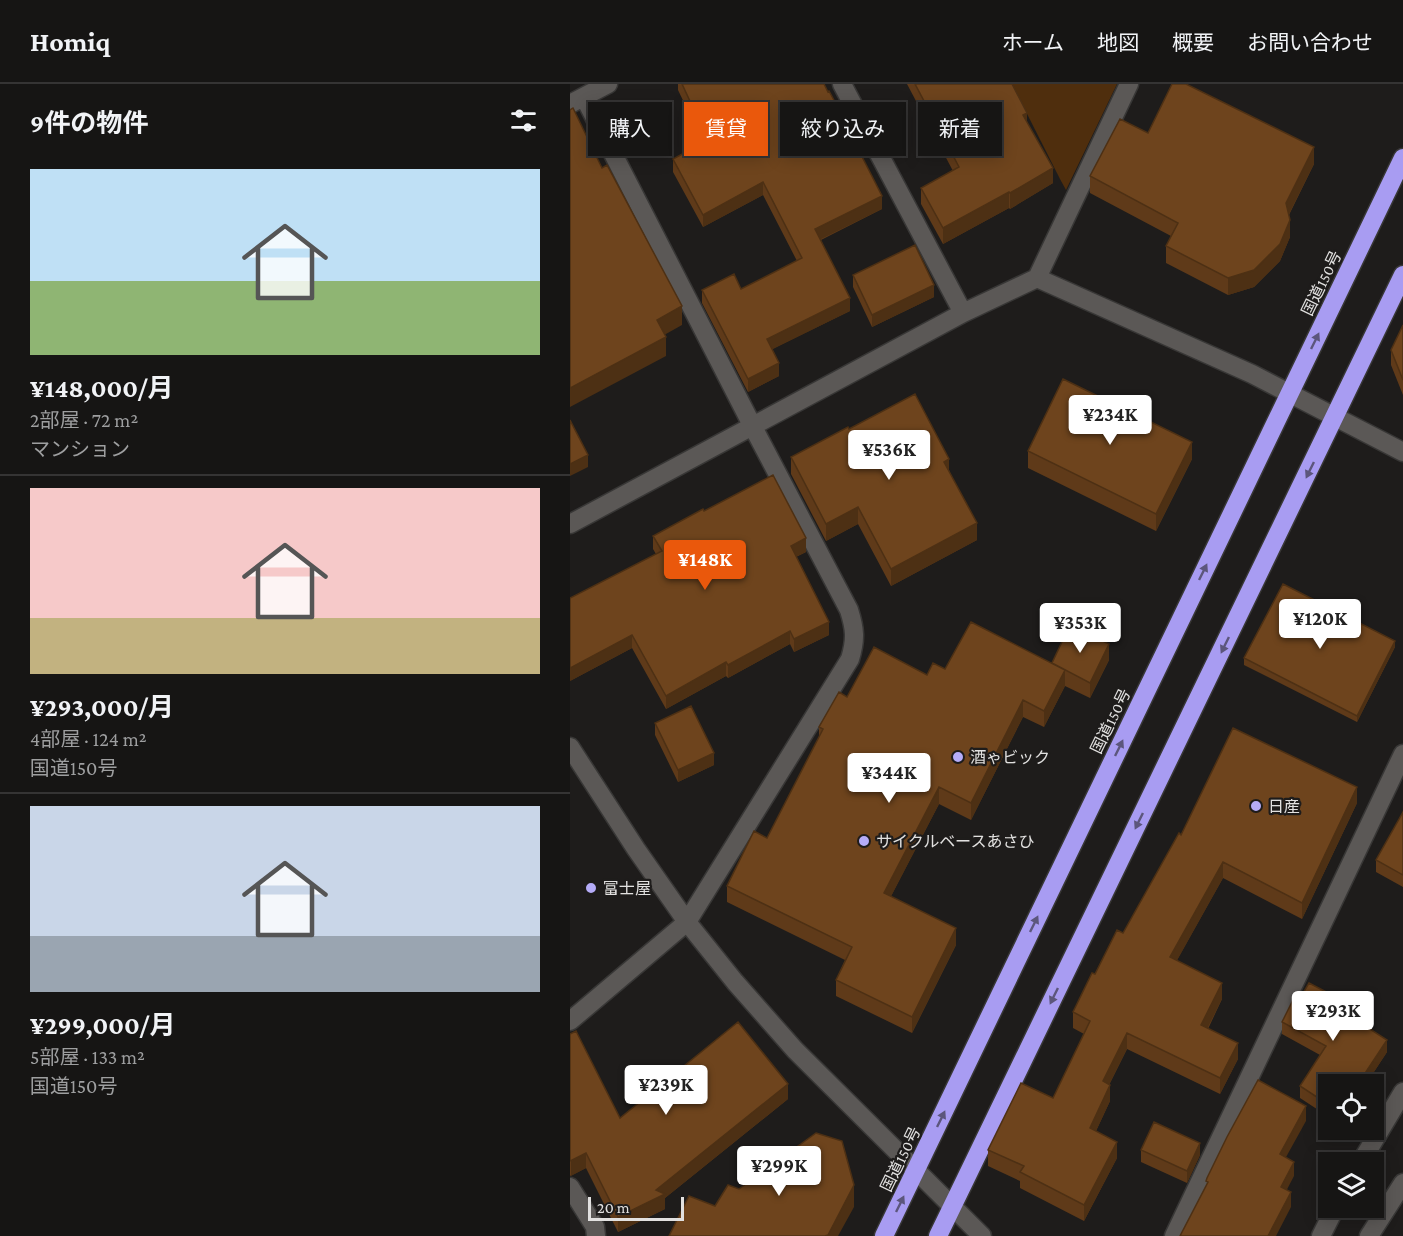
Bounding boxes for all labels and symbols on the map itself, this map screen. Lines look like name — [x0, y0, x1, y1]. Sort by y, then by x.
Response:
street label: 国道150号 — [1298, 248, 1344, 318]
one-way arrow — [1310, 332, 1319, 349]
pin: ¥234K — [1068, 395, 1152, 446]
pin: ¥536K — [847, 430, 931, 481]
one-way arrow — [1305, 461, 1314, 478]
pin: ¥148K — [663, 540, 747, 591]
one-way arrow — [1199, 564, 1208, 581]
pin: ¥120K — [1278, 599, 1362, 650]
pin: ¥353K — [1038, 603, 1122, 654]
one-way arrow — [1220, 637, 1229, 654]
street label: 国道150号 — [1087, 686, 1133, 756]
one-way arrow — [1113, 739, 1123, 757]
place label: 酒ゃビック — [970, 749, 1050, 766]
marker: 酒ゃビック — [951, 750, 965, 764]
pin: ¥344K — [847, 753, 931, 804]
place label: 日産 — [1268, 798, 1300, 815]
marker: 日産 — [1249, 799, 1263, 813]
one-way arrow — [1135, 812, 1144, 829]
place label: サイクルベースあさひ — [876, 833, 1034, 850]
marker: サイクルベースあさひ — [857, 834, 871, 848]
place label: 富士屋 — [603, 880, 651, 897]
marker: 富士屋 — [584, 881, 598, 895]
one-way arrow — [1030, 915, 1039, 932]
one-way arrow — [1050, 987, 1060, 1005]
pin: ¥293K — [1291, 991, 1375, 1042]
pin: ¥239K — [624, 1065, 708, 1116]
one-way arrow — [936, 1110, 945, 1127]
street label: 国道150号 — [877, 1124, 923, 1194]
pin: ¥299K — [737, 1146, 821, 1197]
scale bar — [588, 1194, 684, 1222]
one-way arrow — [895, 1195, 904, 1212]

